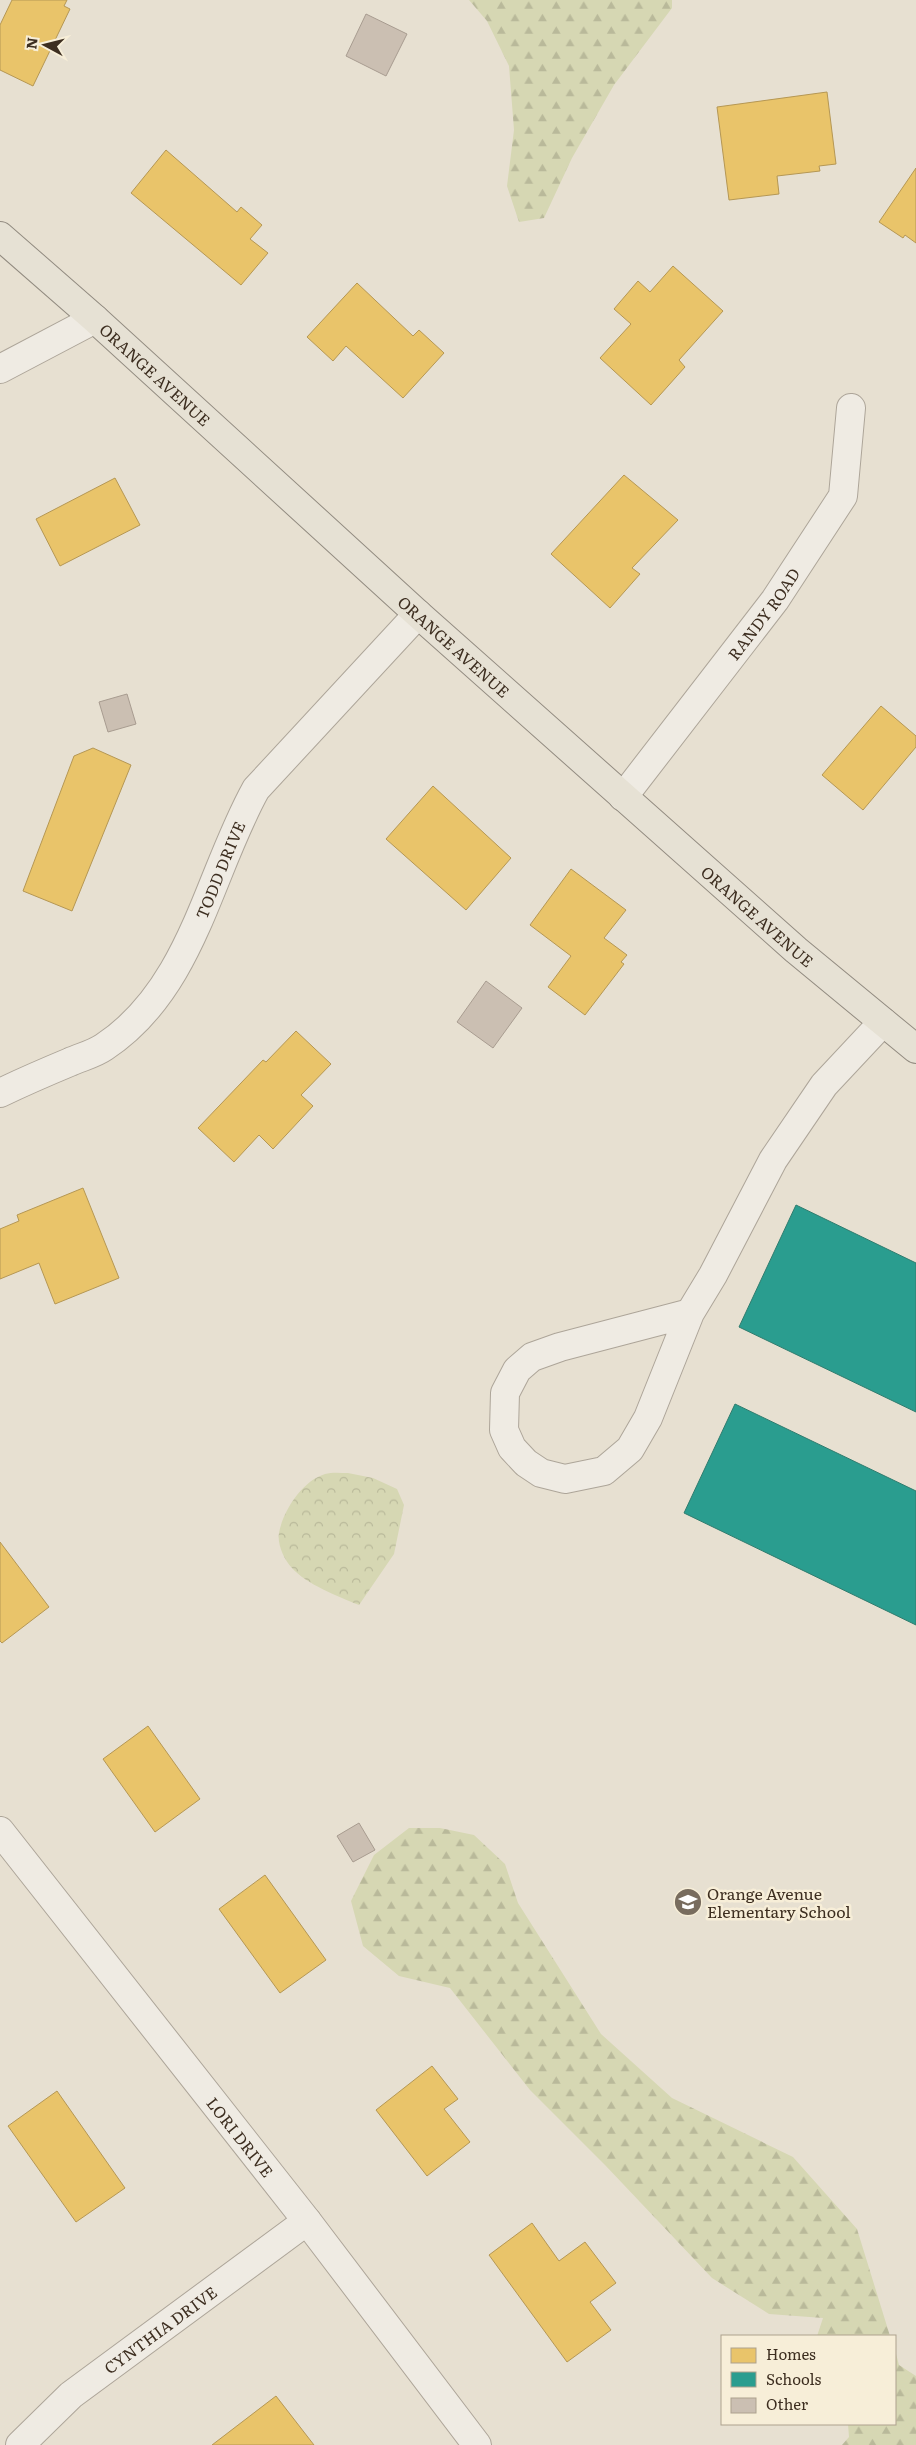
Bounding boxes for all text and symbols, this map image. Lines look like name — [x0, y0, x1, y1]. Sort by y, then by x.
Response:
north arrow — [20, 20, 70, 70]
text: N — [20, 36, 42, 50]
street label: ORANGE AVENUE — [95, 317, 216, 431]
street label: RANDY ROAD — [721, 563, 805, 665]
street label: ORANGE AVENUE — [393, 590, 516, 703]
street label: TODD DRIVE — [189, 817, 251, 922]
street label: ORANGE AVENUE — [696, 859, 819, 972]
place label: Orange Avenue Elementary School — [707, 1881, 851, 1923]
school or university icon: Orange Avenue Elementary School — [673, 1887, 703, 1917]
street label: LORI DRIVE — [202, 2092, 280, 2182]
street label: CYNTHIA DRIVE — [99, 2280, 221, 2379]
legend — [721, 2335, 896, 2425]
text: Homes — [766, 2342, 816, 2365]
text: Schools — [766, 2367, 822, 2390]
text: Other — [766, 2392, 808, 2415]

